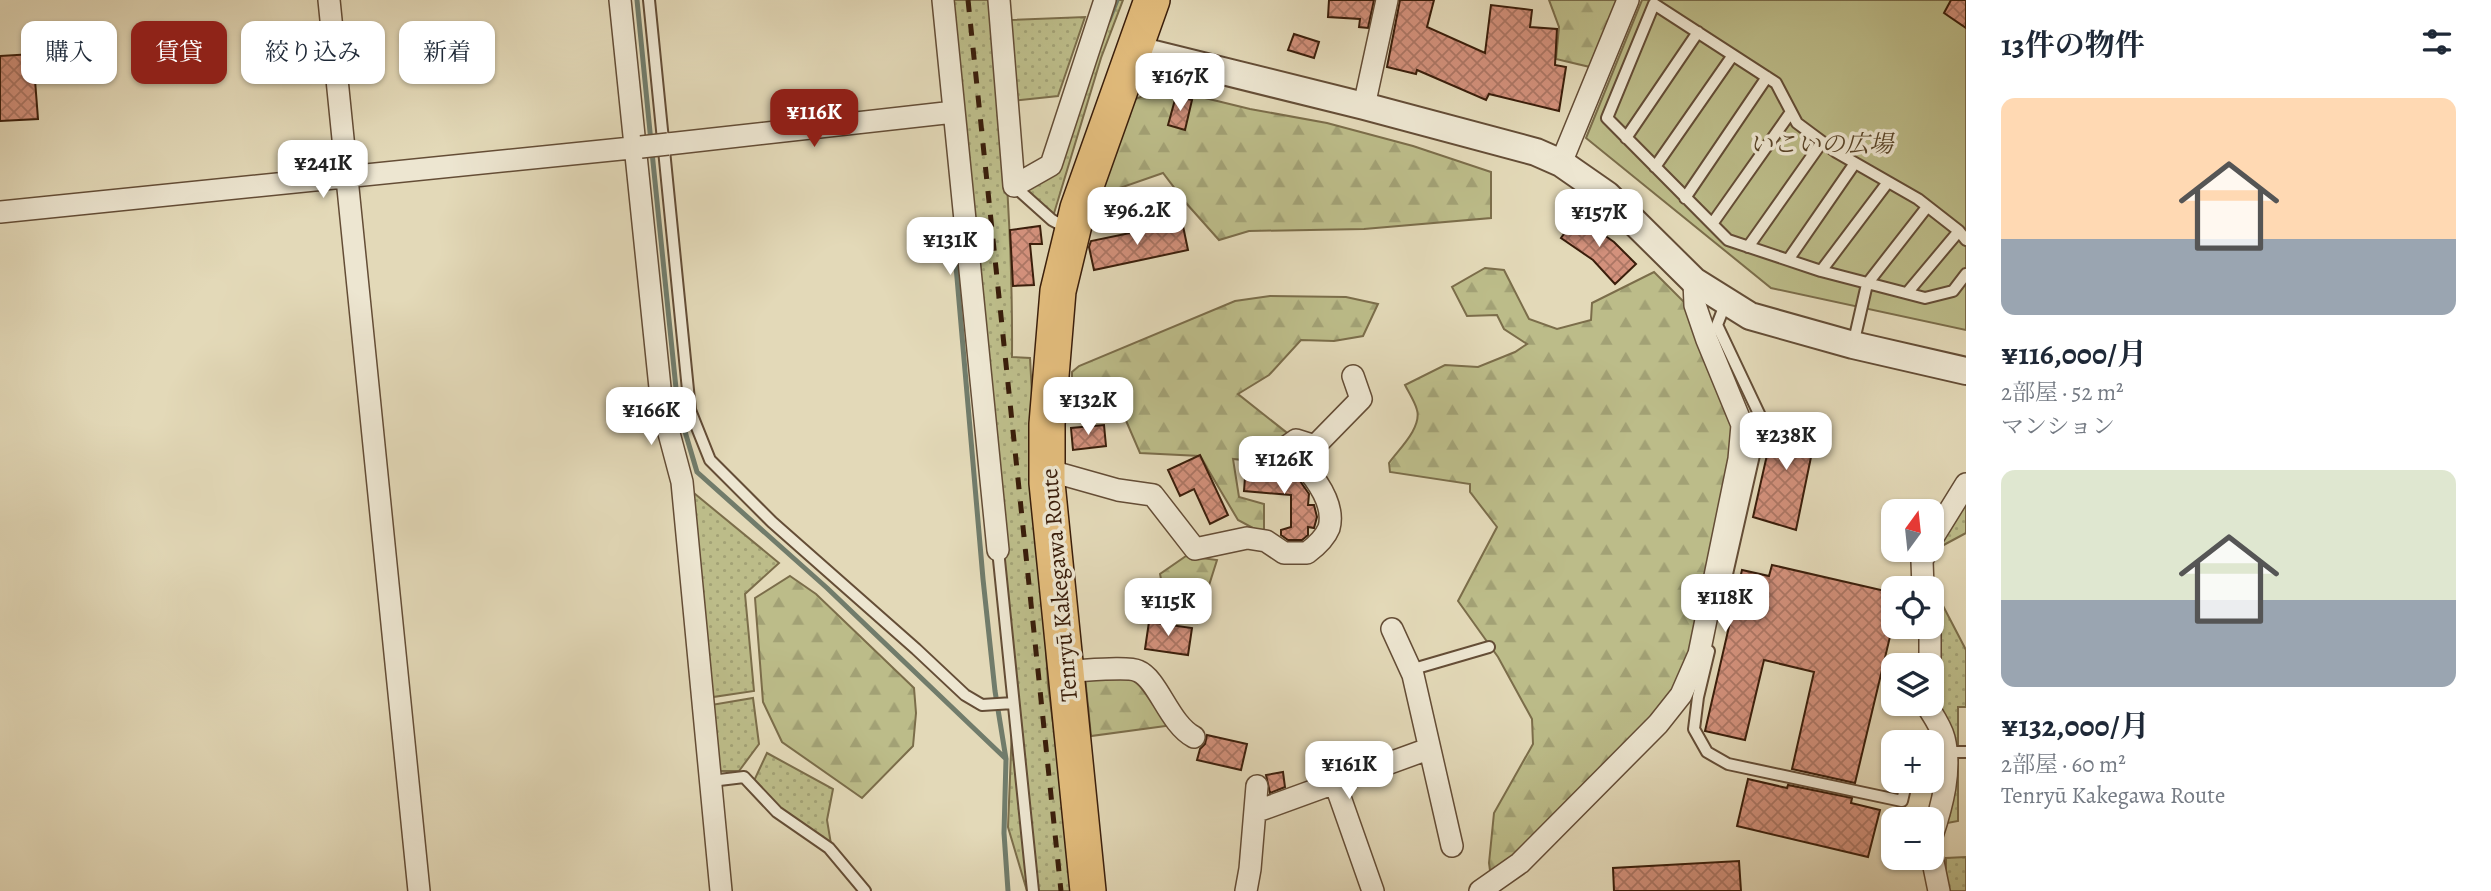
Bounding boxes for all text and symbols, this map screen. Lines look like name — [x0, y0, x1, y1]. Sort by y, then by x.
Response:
chip: 購入 — [21, 21, 117, 84]
chip: 賃貸 — [131, 21, 227, 84]
chip: 絞り込み — [241, 21, 385, 84]
chip: 新着 — [399, 21, 495, 84]
icon: filters — [2418, 23, 2456, 61]
text: 13件の物件 — [2001, 25, 2145, 65]
pin: ¥167K — [1131, 54, 1229, 113]
text: ¥167K — [1151, 60, 1209, 91]
pin: ¥116K — [765, 90, 863, 149]
text: ¥116K — [786, 96, 842, 127]
park label: いこいの広場 — [1749, 128, 1895, 160]
pin: ¥241K — [274, 140, 372, 200]
icon: home — [2166, 143, 2292, 269]
text: ¥241K — [294, 147, 352, 178]
pin: ¥96.2K — [1080, 188, 1194, 247]
pin: ¥157K — [1550, 190, 1648, 249]
text: ¥96.2K — [1103, 194, 1171, 225]
text: ¥157K — [1571, 196, 1627, 227]
pin: ¥131K — [901, 218, 999, 277]
text: ¥131K — [923, 224, 977, 255]
text: ¥116,000/月 — [2001, 334, 2147, 374]
text: 2部屋 · 52 m² — [2001, 377, 2124, 408]
pin: ¥132K — [1039, 378, 1137, 437]
text: ¥132K — [1059, 384, 1117, 415]
pin: ¥166K — [602, 388, 700, 447]
text: ¥166K — [622, 394, 680, 425]
text: マンション — [2001, 411, 2115, 442]
pin: ¥238K — [1737, 412, 1835, 472]
text: ¥238K — [1756, 419, 1816, 450]
pin: ¥126K — [1235, 436, 1333, 496]
text: ¥126K — [1255, 443, 1313, 474]
street label: Tenryū Kakegawa Route — [1033, 467, 1085, 703]
north arrow — [1881, 499, 1944, 562]
map controls — [1881, 499, 1944, 870]
icon: home — [2166, 516, 2292, 642]
pin: ¥118K — [1676, 574, 1774, 634]
button: locate — [1881, 576, 1944, 639]
pin: ¥115K — [1119, 578, 1217, 638]
text: ¥118K — [1697, 581, 1753, 612]
text: ¥115K — [1141, 585, 1195, 616]
button: layers — [1881, 653, 1944, 716]
text: ¥132,000/月 — [2001, 706, 2150, 746]
button: + — [1881, 730, 1944, 793]
pin: ¥161K — [1300, 742, 1398, 801]
text: ¥161K — [1321, 748, 1377, 779]
text: 2部屋 · 60 m² — [2001, 749, 2126, 780]
text: Tenryū Kakegawa Route — [2001, 780, 2225, 811]
button: − — [1881, 807, 1944, 870]

